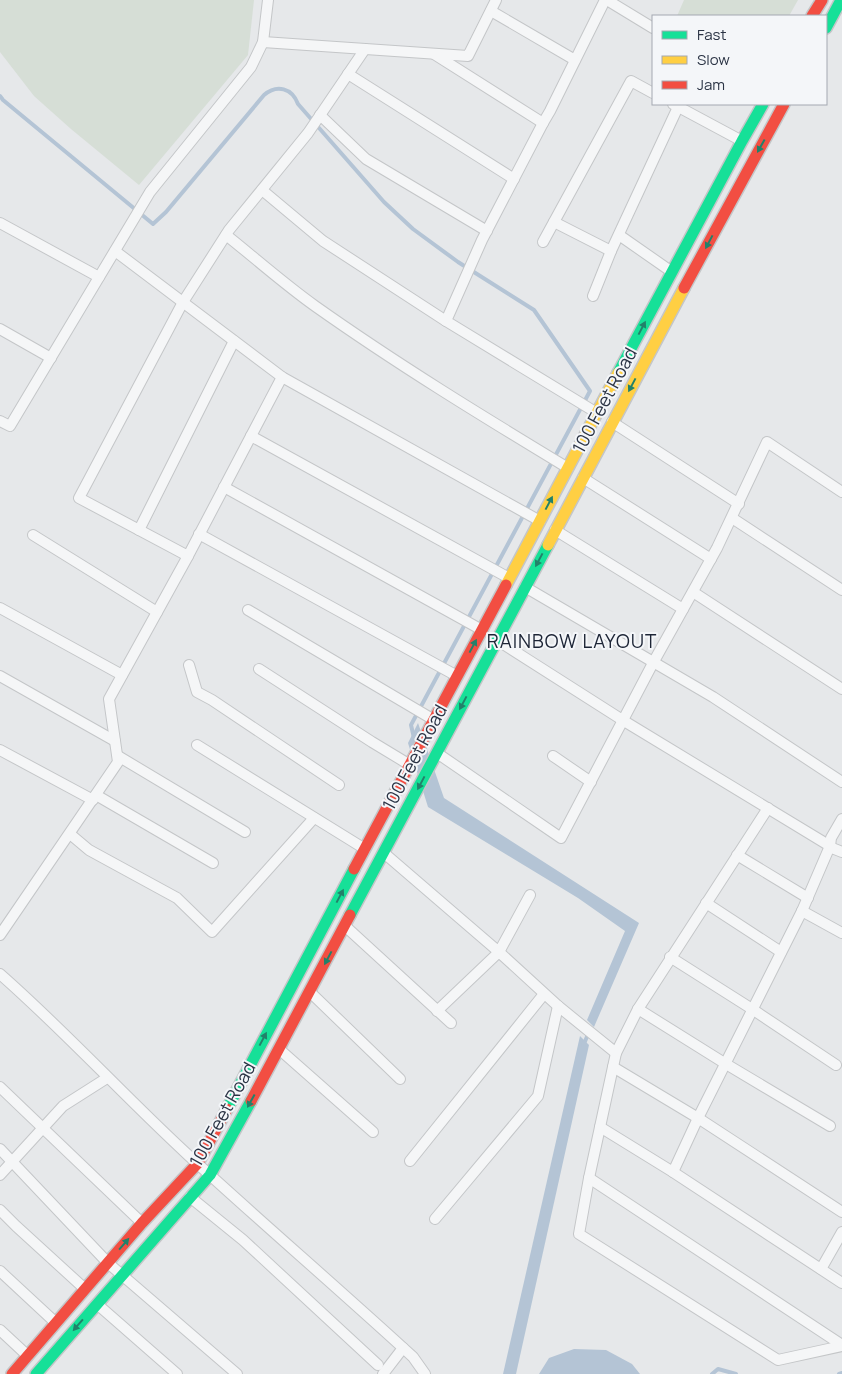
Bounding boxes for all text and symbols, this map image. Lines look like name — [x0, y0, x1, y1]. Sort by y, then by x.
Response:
legend — [652, 15, 827, 105]
text: Fast — [697, 24, 726, 45]
text: Slow — [697, 49, 730, 70]
text: Jam — [697, 74, 725, 95]
one-way arrow — [756, 140, 765, 153]
one-way arrow — [705, 235, 713, 249]
one-way arrow — [638, 321, 646, 336]
street label: 100 Feet Road — [566, 343, 642, 457]
one-way arrow — [628, 378, 636, 393]
one-way arrow — [545, 496, 553, 510]
one-way arrow — [535, 553, 544, 567]
district label: RAINBOW LAYOUT — [487, 628, 657, 654]
one-way arrow — [469, 639, 477, 654]
one-way arrow — [459, 696, 467, 711]
street label: 100 Feet Road — [376, 700, 452, 814]
one-way arrow — [417, 776, 425, 790]
one-way arrow — [336, 889, 344, 903]
one-way arrow — [324, 950, 332, 965]
one-way arrow — [259, 1033, 268, 1046]
street label: 100 Feet Road — [183, 1058, 261, 1170]
one-way arrow — [246, 1094, 255, 1107]
one-way arrow — [118, 1238, 129, 1251]
one-way arrow — [72, 1319, 83, 1332]

